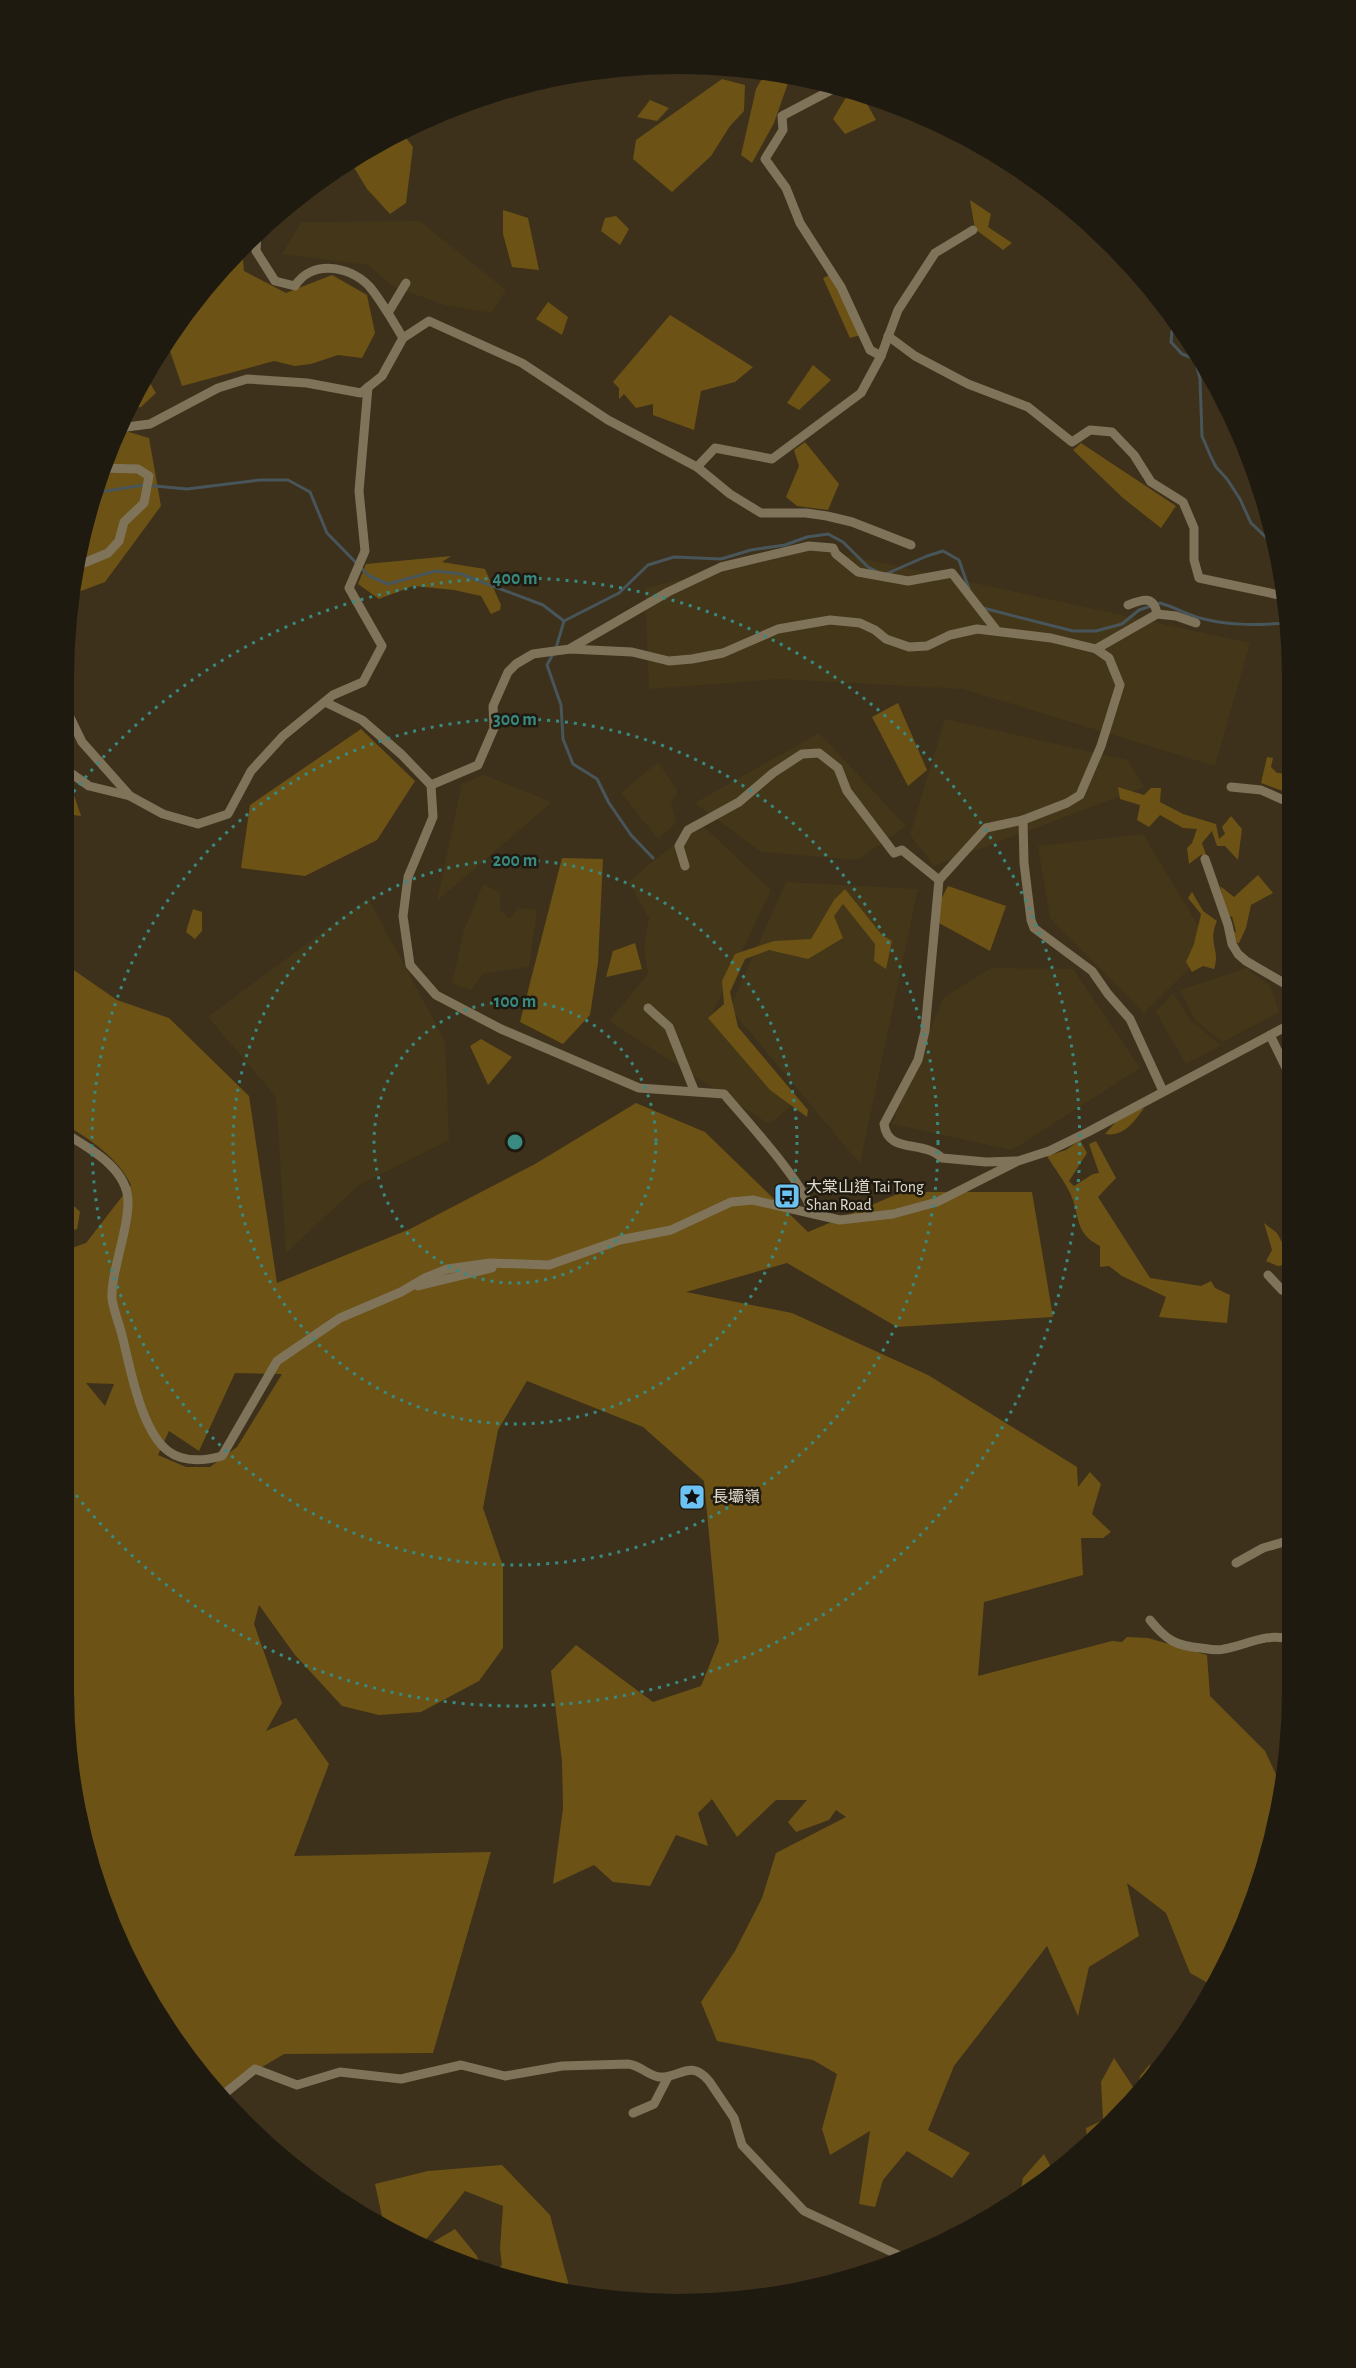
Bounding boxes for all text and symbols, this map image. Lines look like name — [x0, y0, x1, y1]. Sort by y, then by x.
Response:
text: 400 m — [492, 570, 538, 588]
text: 300 m — [493, 711, 537, 729]
text: 200 m — [493, 852, 537, 870]
text: 100 m — [494, 993, 536, 1011]
centre of rings — [505, 1132, 525, 1152]
place label: 大棠山道 Tai Tong Shan Road — [806, 1178, 924, 1213]
bus stop icon: 大棠山道 Tai Tong Shan Road — [772, 1181, 802, 1211]
place icon: 長壩嶺 — [677, 1482, 707, 1512]
place label: 長壩嶺 — [712, 1489, 760, 1505]

